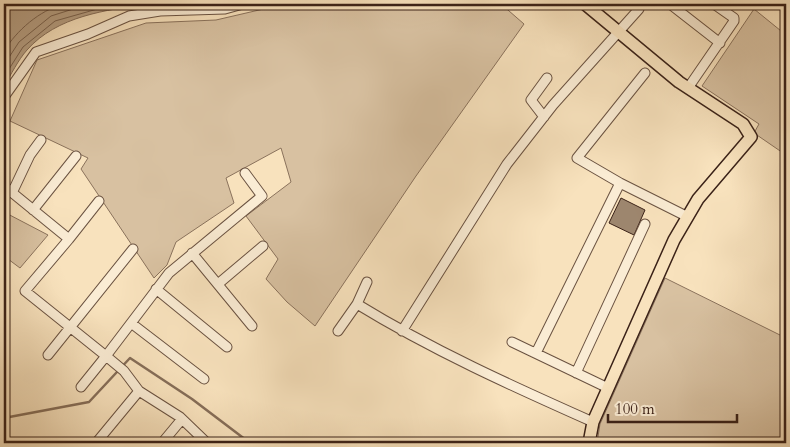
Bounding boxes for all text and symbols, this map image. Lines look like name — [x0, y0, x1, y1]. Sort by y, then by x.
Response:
scale bar — [608, 392, 736, 424]
text: 100 m — [615, 399, 655, 419]

